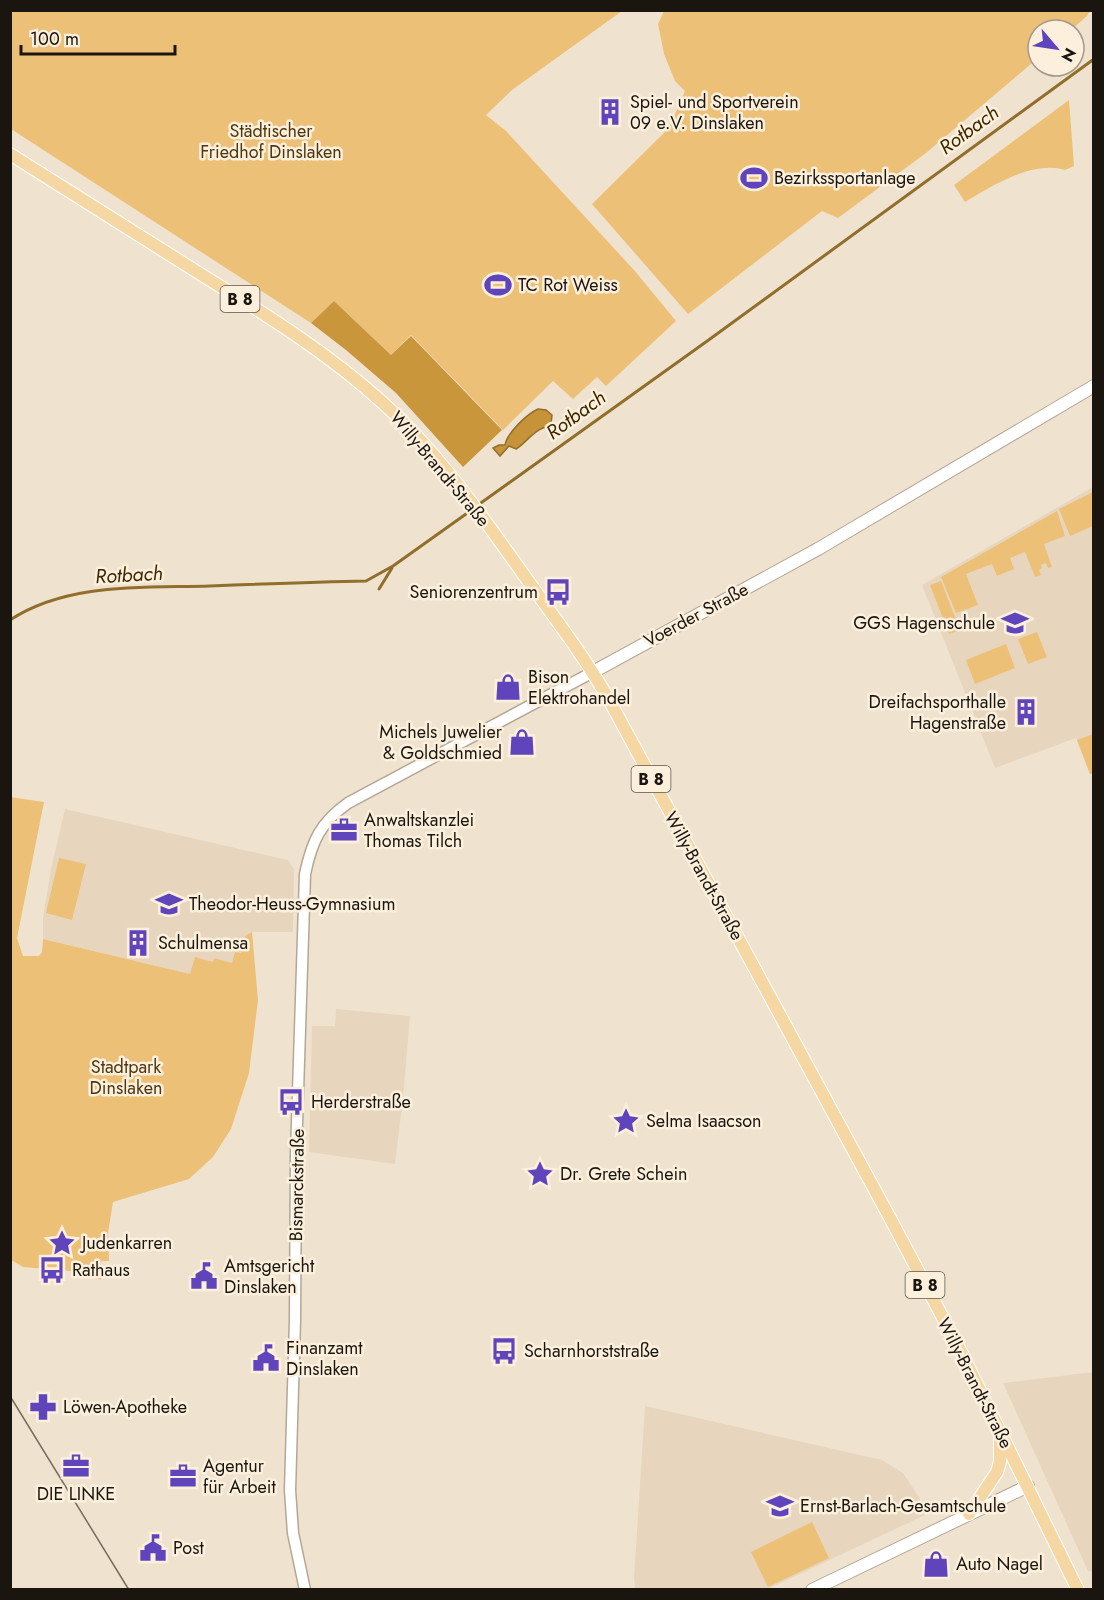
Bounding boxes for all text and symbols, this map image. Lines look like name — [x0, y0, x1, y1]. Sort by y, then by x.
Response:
scale bar — [21, 18, 176, 56]
north arrow — [1026, 18, 1086, 78]
text: 100 m — [30, 26, 79, 52]
text: N — [1056, 44, 1082, 66]
place label: Spiel- und Sportverein 09 e.V. Dinslaken — [630, 89, 799, 136]
building icon: Spiel- und Sportverein 09 e.V. Dinslaken — [595, 97, 625, 127]
water label: Rotbach — [933, 98, 1005, 162]
park label: Städtischer Friedhof Dinslaken — [200, 118, 342, 165]
sports icon: Bezirkssportanlage — [739, 163, 769, 193]
place label: Bezirkssportanlage — [774, 165, 916, 191]
sports icon: TC Rot Weiss — [483, 270, 513, 300]
place label: TC Rot Weiss — [518, 272, 618, 298]
road number: B 8 — [220, 286, 260, 312]
water label: Rotbach — [540, 383, 612, 447]
street label: Willy-Brandt-Straße — [384, 406, 496, 532]
water label: Rotbach — [94, 559, 164, 591]
street label: Voerder Straße — [639, 576, 753, 654]
bus stop icon: Seniorenzentrum — [543, 577, 573, 607]
place label: Seniorenzentrum — [410, 579, 538, 605]
school or university icon: GGS Hagenschule — [1000, 608, 1030, 638]
place label: GGS Hagenschule — [853, 610, 995, 636]
place label: Bison Elektrohandel — [528, 664, 631, 711]
shop icon: Bison Elektrohandel — [493, 672, 523, 702]
place label: Dreifachsporthalle Hagenstraße — [869, 689, 1006, 736]
building icon: Dreifachsporthalle Hagenstraße — [1011, 697, 1041, 727]
place label: Michels Juwelier & Goldschmied — [379, 719, 503, 766]
shop icon: Michels Juwelier & Goldschmied — [507, 727, 537, 757]
road number: B 8 — [632, 766, 670, 792]
place label: Anwaltskanzlei Thomas Tilch — [364, 807, 474, 854]
street label: Willy-Brandt-Straße — [658, 807, 750, 945]
office icon: Anwaltskanzlei Thomas Tilch — [329, 815, 359, 845]
school or university icon: Theodor-Heuss-Gymnasium — [154, 889, 184, 919]
place label: Theodor-Heuss-Gymnasium — [189, 891, 396, 917]
building icon: Schulmensa — [123, 928, 153, 958]
place label: Schulmensa — [158, 930, 248, 956]
park label: Stadtpark Dinslaken — [90, 1054, 162, 1101]
bus stop icon: Herderstraße — [276, 1087, 306, 1117]
place label: Herderstraße — [311, 1089, 411, 1115]
place icon: Selma Isaacson — [611, 1106, 641, 1136]
place label: Selma Isaacson — [646, 1108, 762, 1134]
street label: Bismarckstraße — [283, 1128, 311, 1242]
place icon: Dr. Grete Schein — [525, 1159, 555, 1189]
place label: Dr. Grete Schein — [560, 1161, 688, 1187]
place icon: Judenkarren — [47, 1228, 77, 1258]
place label: Judenkarren — [80, 1230, 172, 1256]
place label: Amtsgericht Dinslaken — [224, 1253, 315, 1300]
bus stop icon: Rathaus — [37, 1255, 67, 1285]
place label: Rathaus — [72, 1257, 130, 1283]
public building icon: Amtsgericht Dinslaken — [189, 1261, 219, 1291]
road number: B 8 — [906, 1272, 944, 1298]
street label: Willy-Brandt-Straße — [931, 1313, 1019, 1453]
place label: Finanzamt Dinslaken — [286, 1335, 363, 1382]
bus stop icon: Scharnhorststraße — [489, 1336, 519, 1366]
place label: Scharnhorststraße — [524, 1338, 659, 1364]
public building icon: Finanzamt Dinslaken — [251, 1343, 281, 1373]
pharmacy icon: Löwen-Apotheke — [28, 1392, 58, 1422]
place label: Löwen-Apotheke — [63, 1394, 187, 1420]
office icon: DIE LINKE — [61, 1451, 91, 1481]
place label: Agentur für Arbeit — [203, 1453, 276, 1500]
office icon: Agentur für Arbeit — [168, 1461, 198, 1491]
place label: DIE LINKE — [37, 1481, 115, 1507]
school or university icon: Ernst-Barlach-Gesamtschule — [765, 1491, 795, 1521]
place label: Ernst-Barlach-Gesamtschule — [800, 1493, 1006, 1519]
public building icon: Post — [138, 1533, 168, 1563]
place label: Post — [173, 1535, 204, 1561]
shop icon: Auto Nagel — [921, 1549, 951, 1579]
place label: Auto Nagel — [956, 1551, 1043, 1577]

